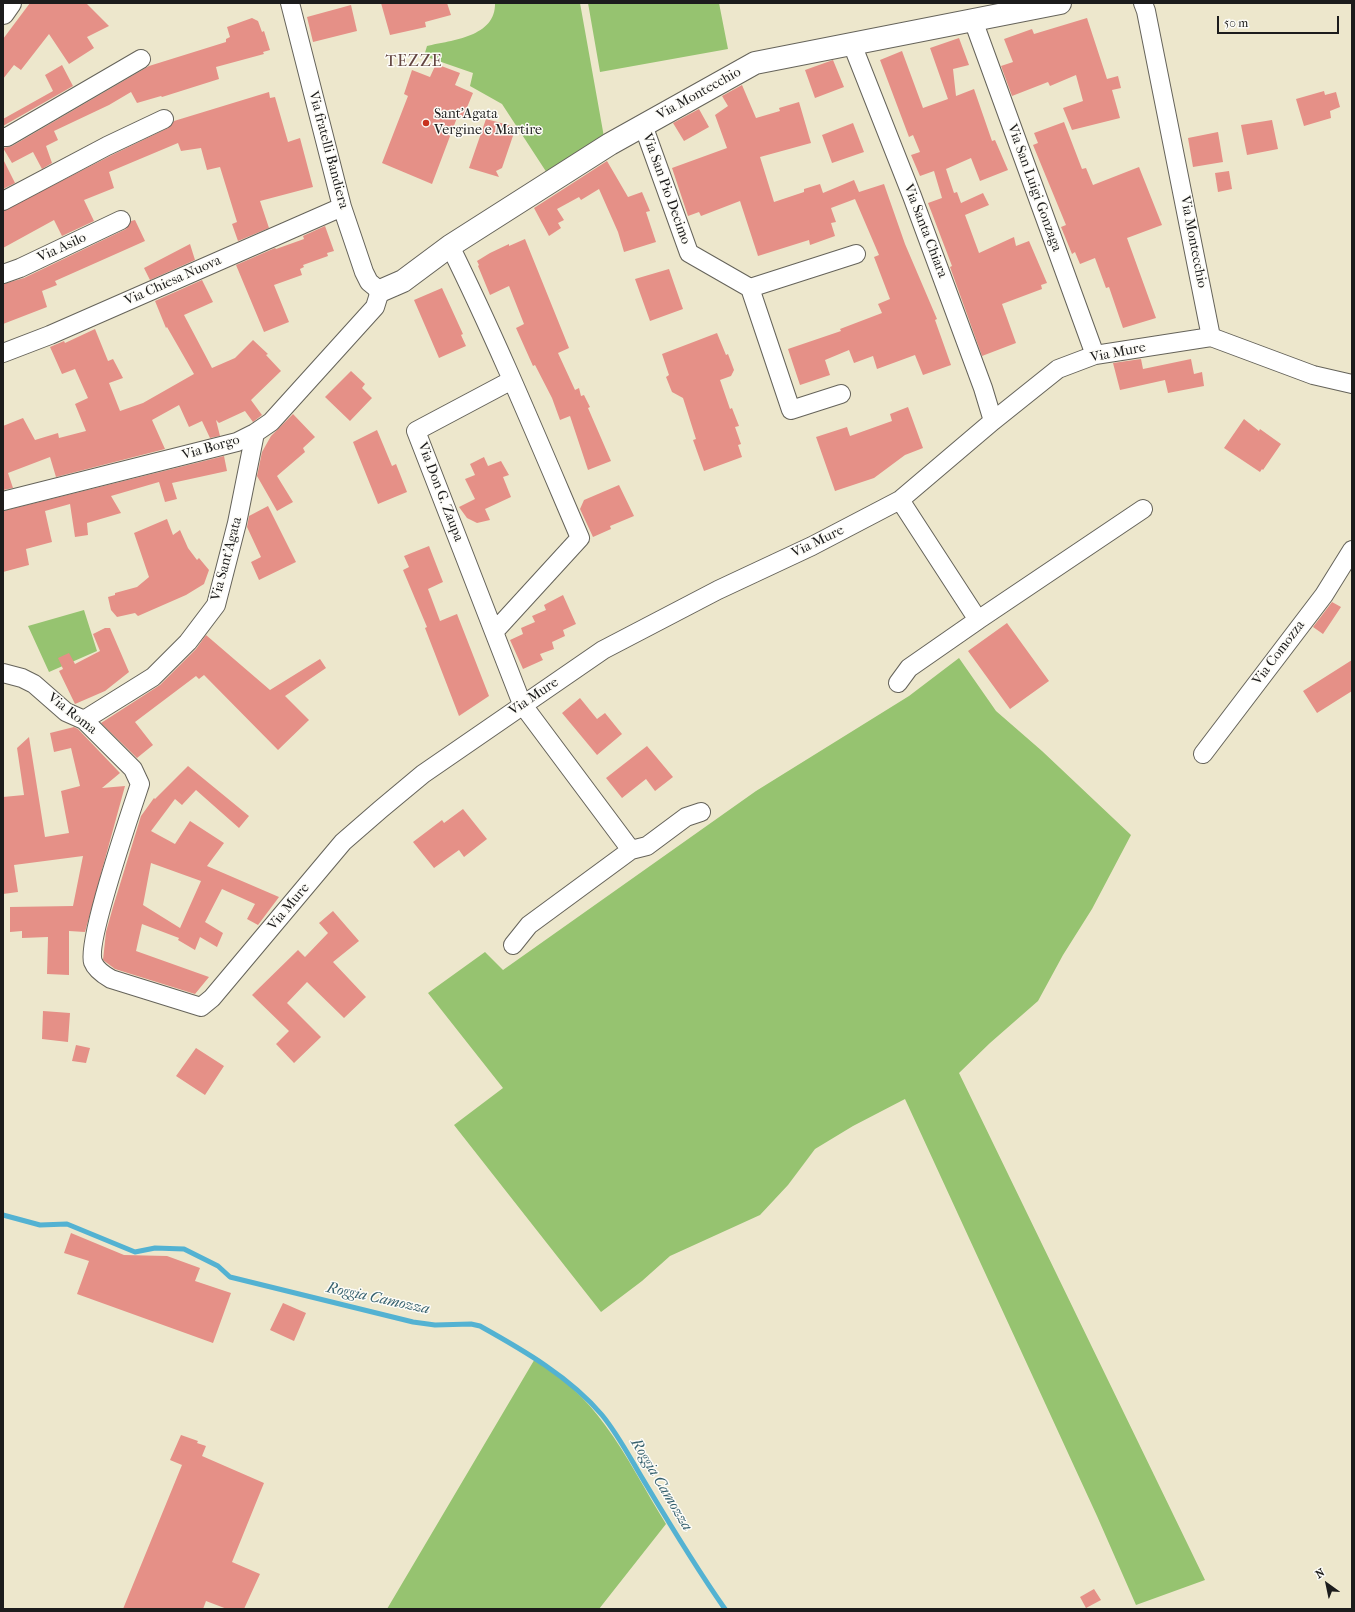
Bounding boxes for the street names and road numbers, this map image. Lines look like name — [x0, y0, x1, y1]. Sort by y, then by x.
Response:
street label: Via Montecchio — [654, 64, 744, 124]
street label: Via fratelli Bandiera — [304, 89, 352, 211]
street label: Via San Luigi Gonzaga — [1003, 122, 1065, 254]
street label: Via San Pio Decimo — [638, 131, 694, 247]
street label: Via Santa Chiara — [899, 182, 951, 280]
street label: Via Montecchio — [1176, 194, 1210, 290]
street label: Via Asilo — [35, 229, 89, 267]
street label: Via Chiesa Nuova — [122, 252, 224, 310]
street label: Via Mure — [1089, 339, 1147, 367]
street label: Via Borgo — [180, 432, 242, 464]
street label: Via Don G. Zaupa — [413, 440, 467, 544]
street label: Via Sant'Agata — [208, 515, 246, 603]
street label: Via Mure — [789, 522, 847, 562]
street label: Via Comozza — [1249, 617, 1309, 689]
street label: Via Mure — [506, 674, 562, 720]
street label: Via Roma — [44, 690, 100, 738]
street label: Via Mure — [265, 880, 313, 934]

